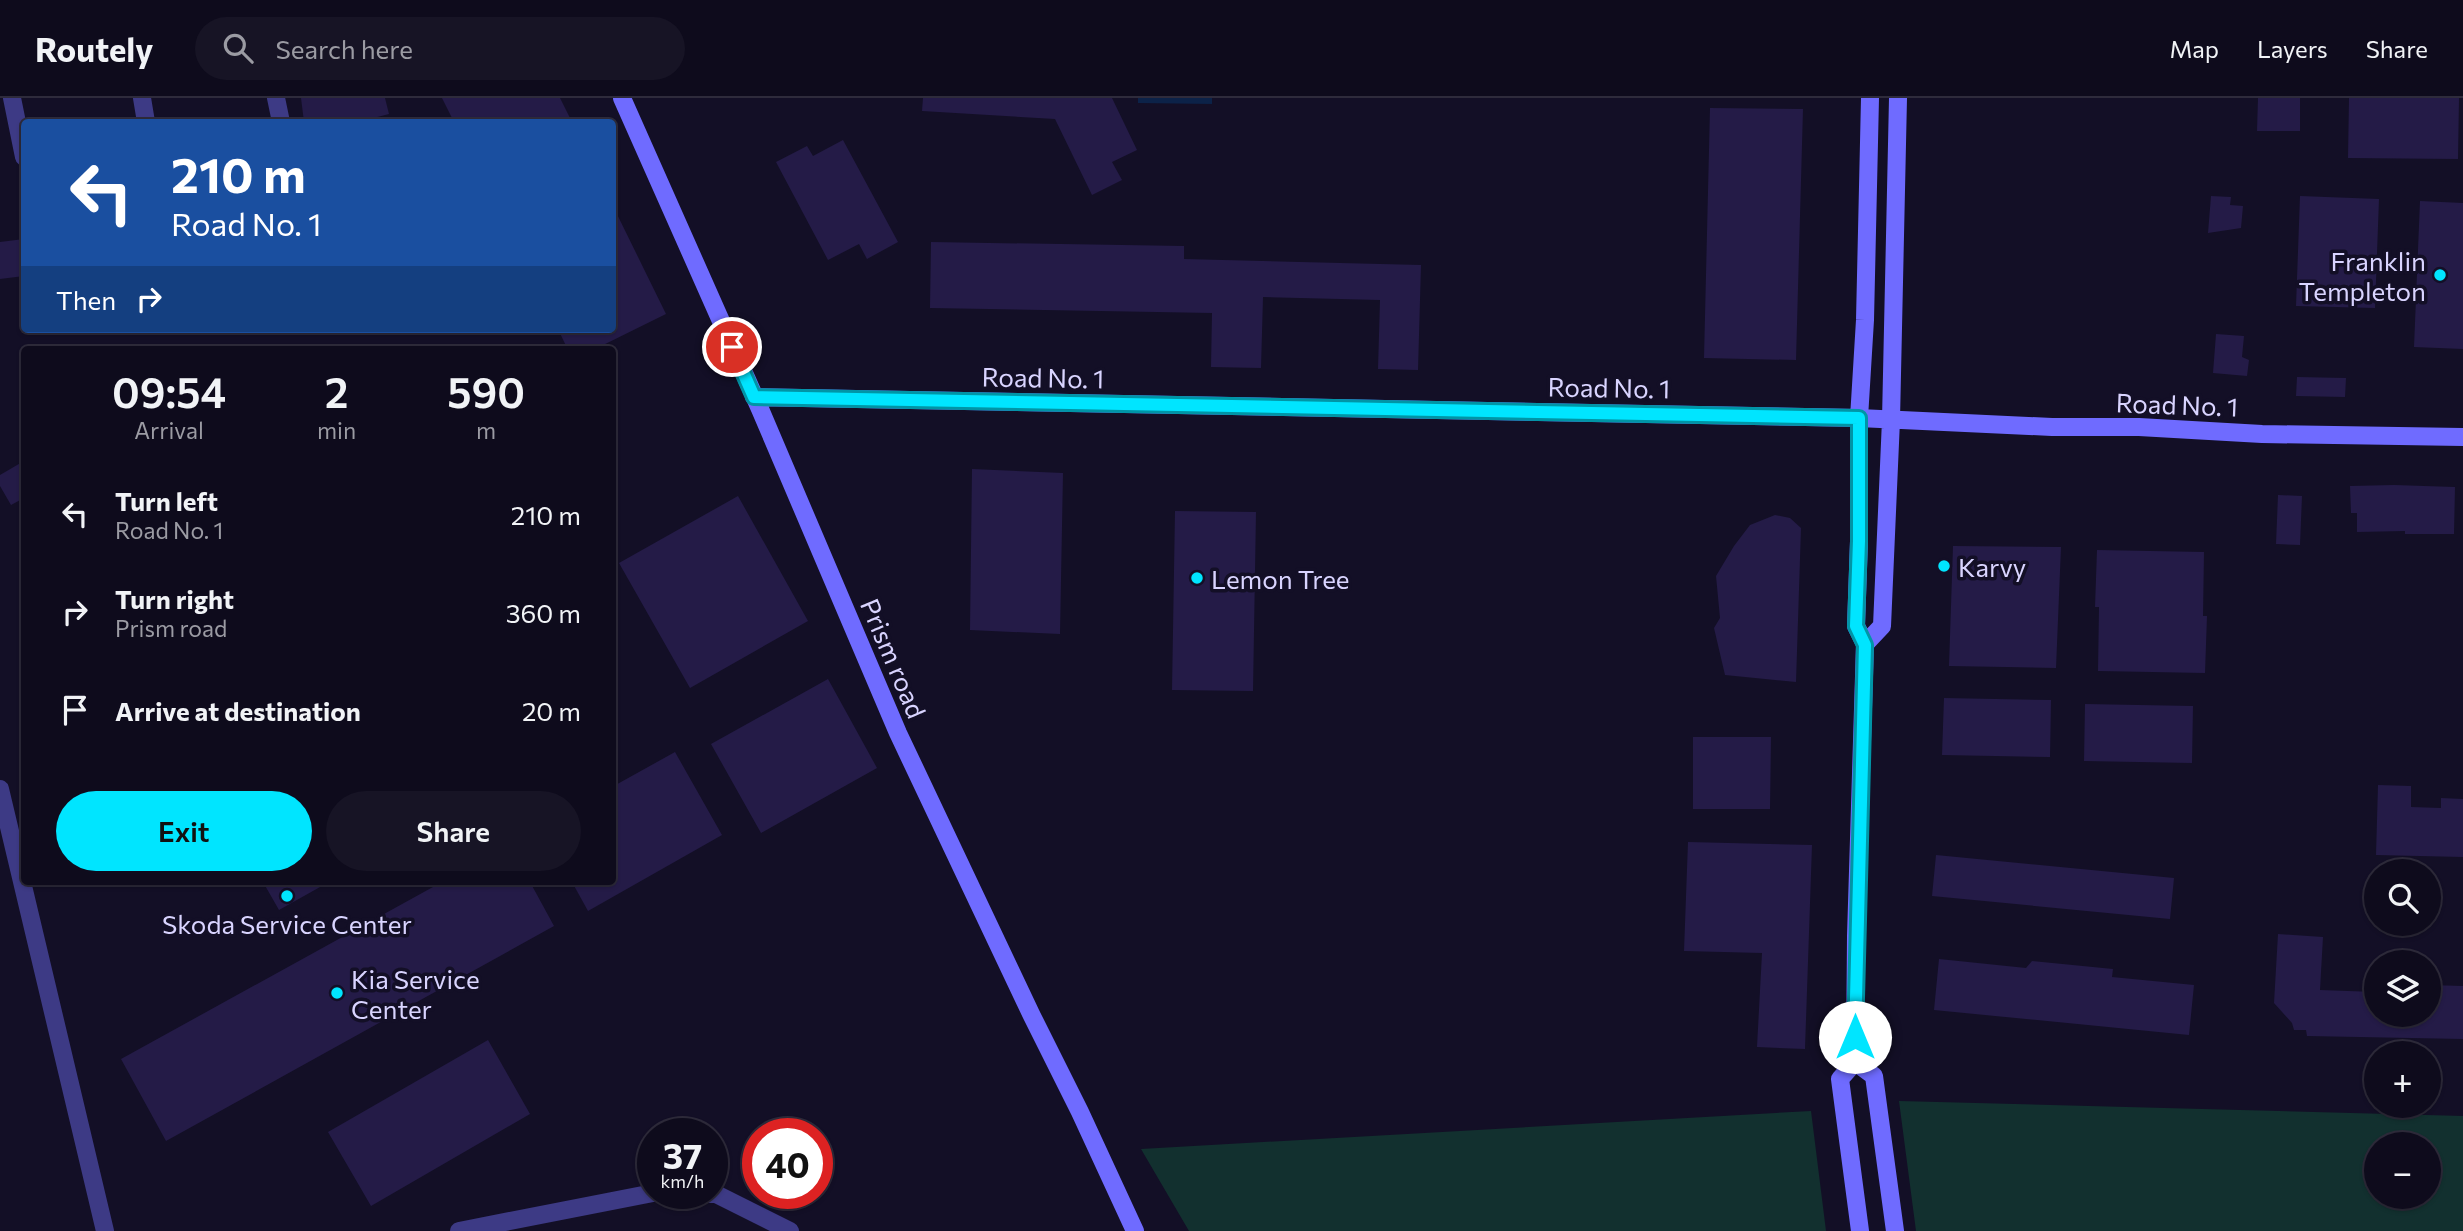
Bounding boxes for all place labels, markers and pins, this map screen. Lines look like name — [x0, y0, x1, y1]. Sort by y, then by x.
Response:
place label: Franklin Templeton — [2299, 245, 2426, 306]
marker: Franklin Templeton — [2432, 267, 2448, 283]
pin — [702, 317, 762, 377]
place label: Karvy — [1958, 551, 2026, 582]
marker: Karvy — [1936, 558, 1952, 574]
place label: Lemon Tree — [1211, 563, 1350, 594]
marker: Lemon Tree — [1189, 570, 1205, 586]
marker: Skoda Service Center — [279, 888, 295, 904]
place label: Skoda Service Center — [162, 908, 412, 939]
place label: Kia Service Center — [351, 963, 480, 1024]
marker: Kia Service Center — [329, 985, 345, 1001]

